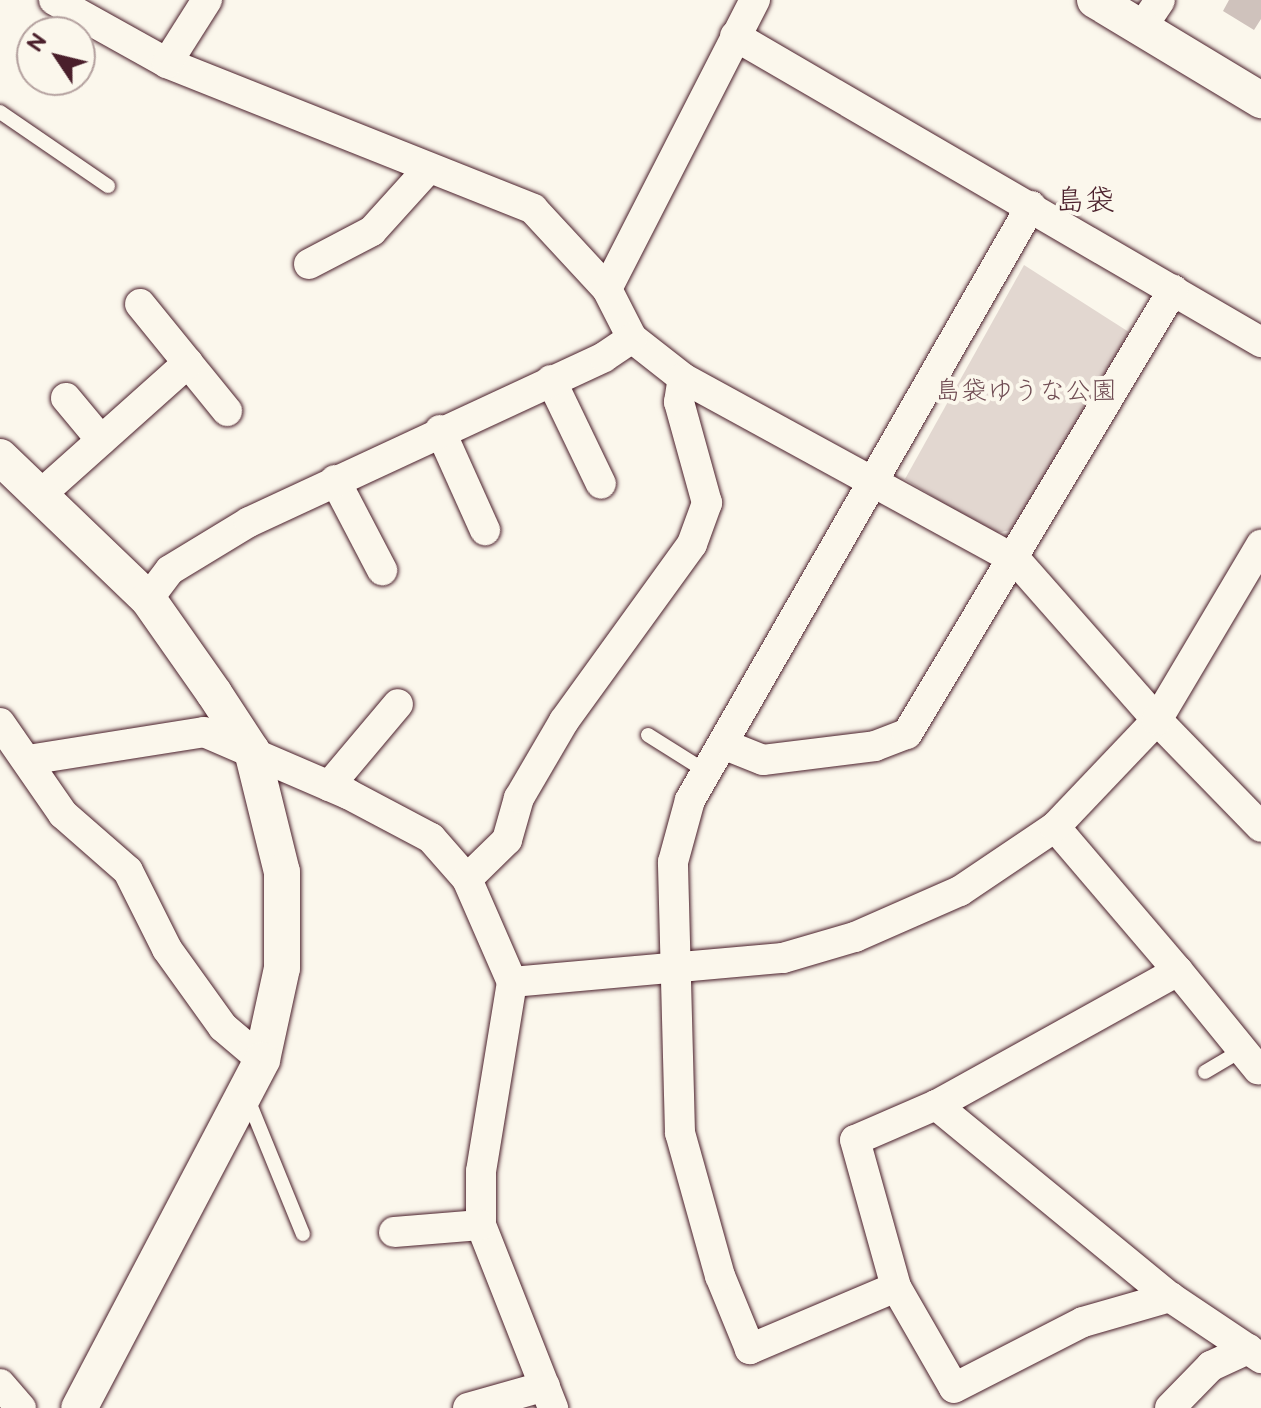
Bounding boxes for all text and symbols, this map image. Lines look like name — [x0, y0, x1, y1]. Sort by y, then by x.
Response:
north arrow — [16, 16, 96, 96]
text: N — [22, 29, 53, 58]
district label: 島袋 — [1055, 183, 1115, 219]
park label: 島袋ゆうな公園 — [935, 376, 1117, 408]

